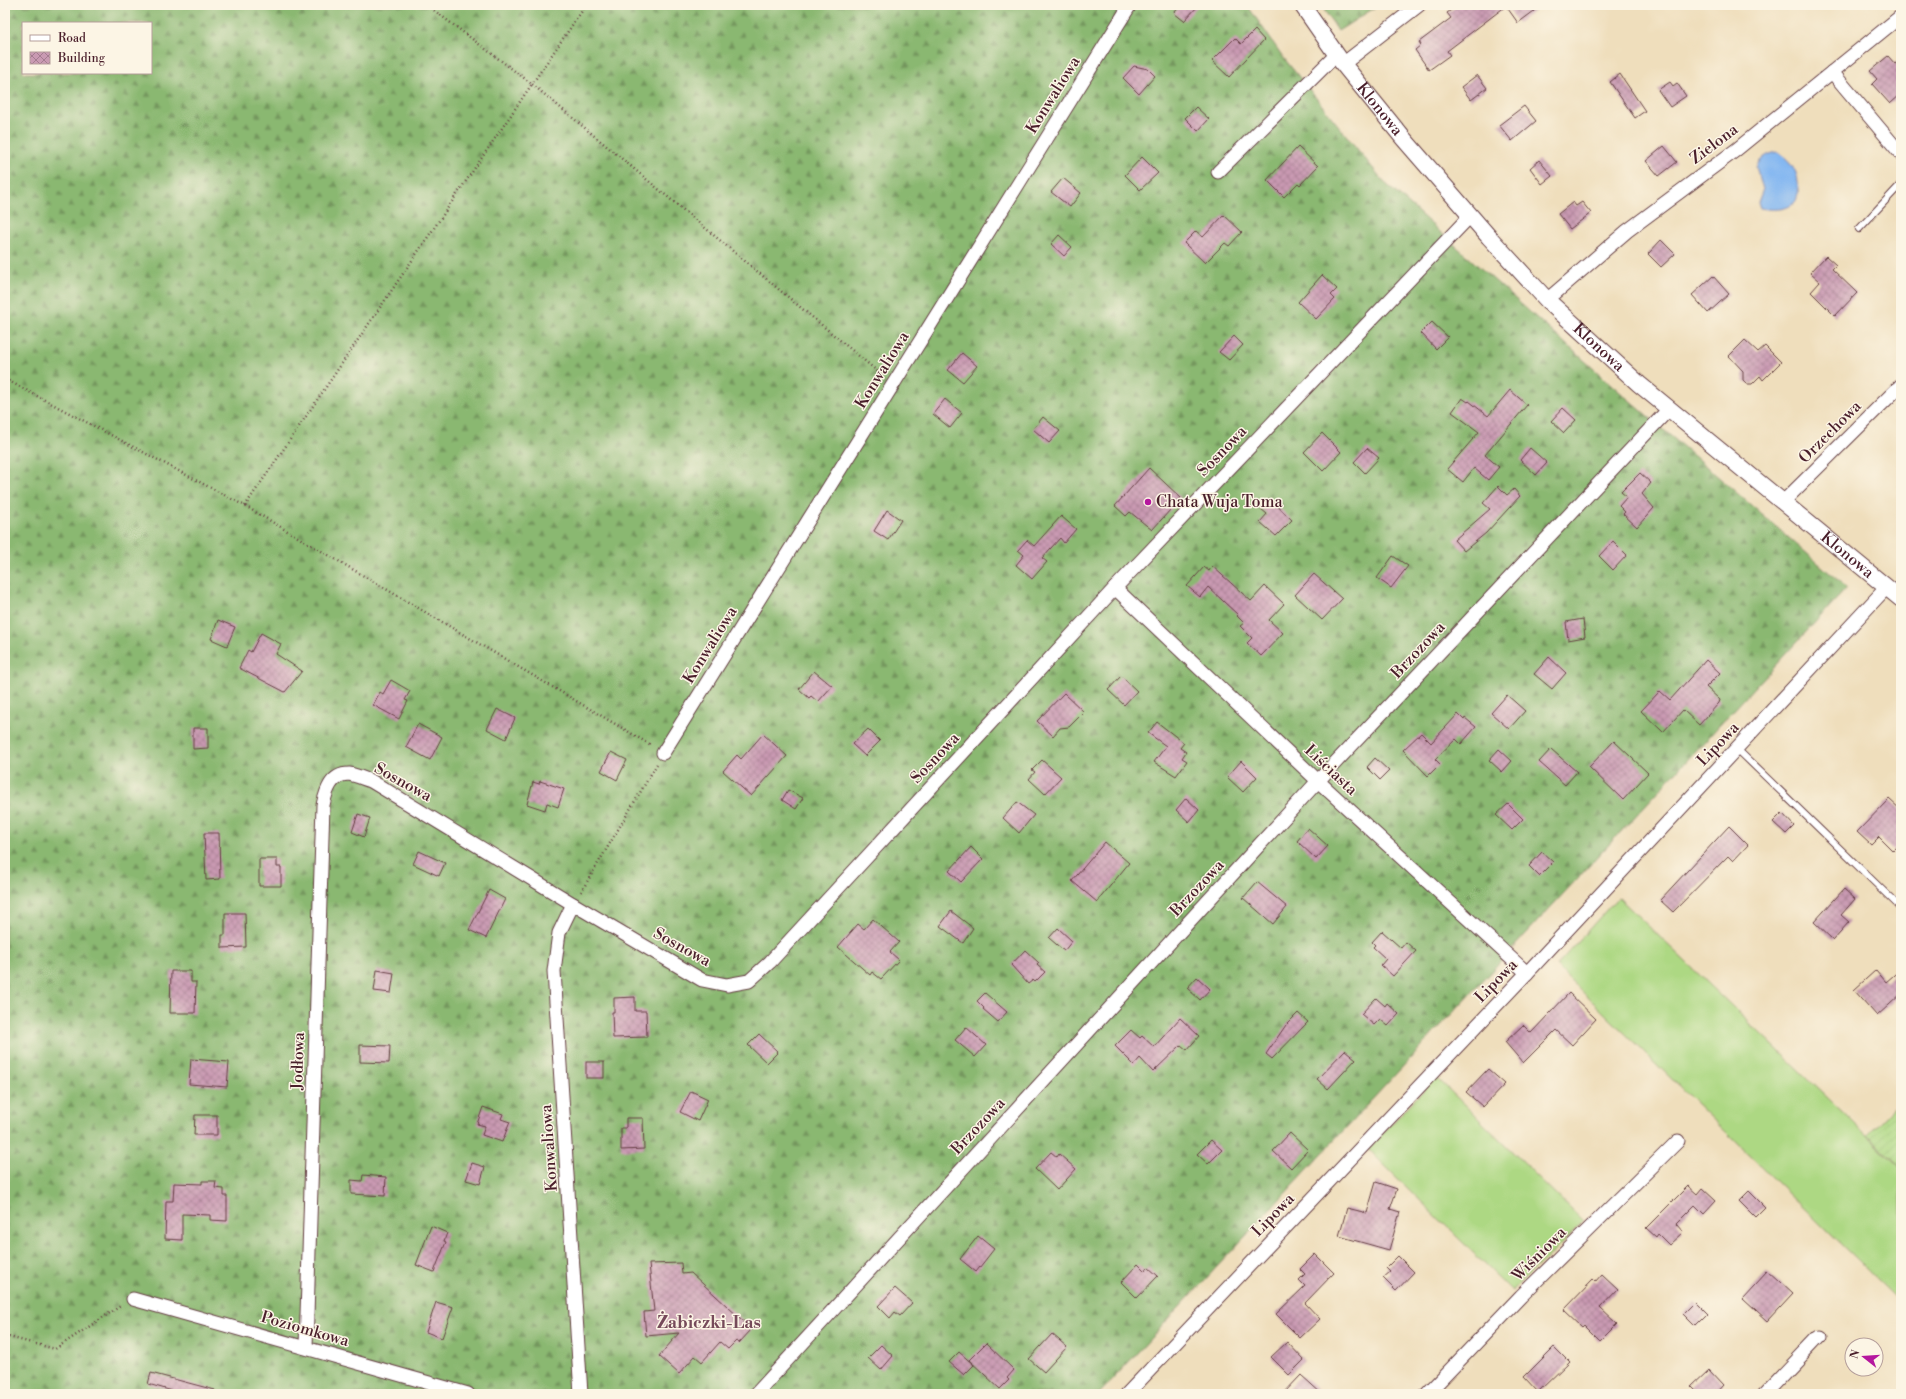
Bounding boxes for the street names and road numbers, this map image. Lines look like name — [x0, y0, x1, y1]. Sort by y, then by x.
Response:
street label: Konwaliowa — [1021, 52, 1085, 137]
street label: Klonowa — [1352, 78, 1408, 141]
street label: Zielona — [1686, 119, 1743, 169]
street label: Klonowa — [1569, 319, 1629, 376]
street label: Konwaliowa — [850, 327, 914, 412]
street label: Orzechowa — [1794, 396, 1866, 468]
street label: Sosnowa — [1193, 421, 1252, 480]
street label: Klonowa — [1817, 527, 1879, 583]
street label: Konwaliowa — [678, 602, 742, 687]
street label: Brzozowa — [1386, 617, 1450, 683]
street label: Lipowa — [1693, 717, 1744, 770]
street label: Sosnowa — [906, 728, 964, 788]
street label: Liściasta — [1300, 740, 1362, 800]
street label: Sosnowa — [371, 758, 436, 806]
street label: Brzozowa — [1165, 855, 1229, 921]
street label: Sosnowa — [650, 923, 715, 971]
street label: Lipowa — [1470, 954, 1522, 1007]
street label: Jodłowa — [287, 1031, 309, 1091]
street label: Brzozowa — [946, 1093, 1010, 1159]
street label: Konwaliowa — [536, 1103, 562, 1192]
street label: Lipowa — [1247, 1188, 1299, 1241]
street label: Wiśniowa — [1507, 1222, 1571, 1286]
street label: Poziomkowa — [259, 1307, 352, 1351]

